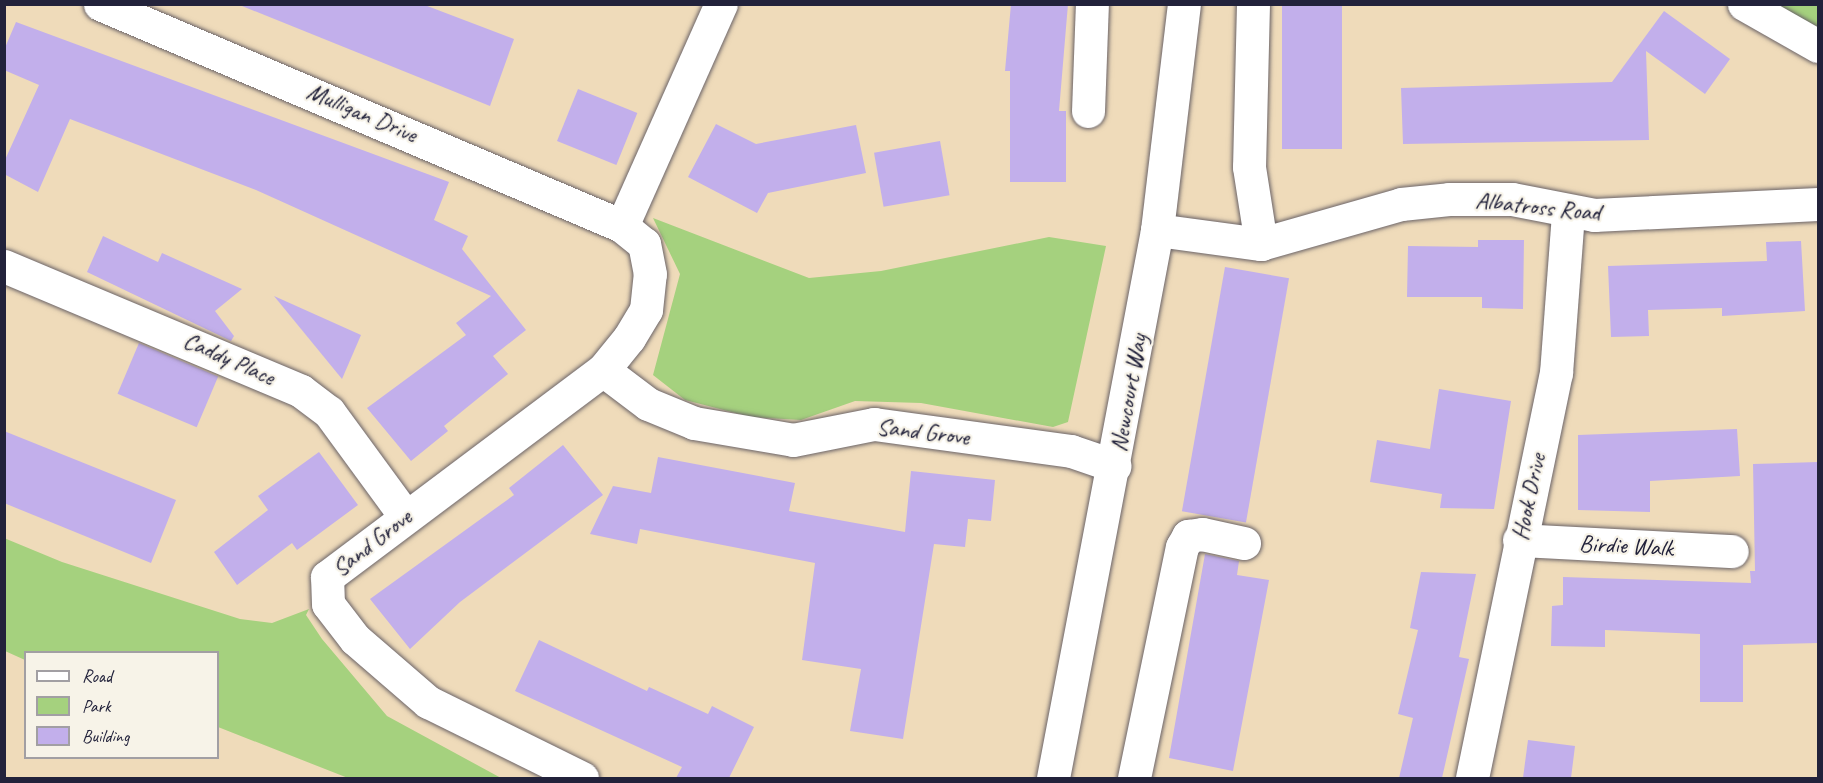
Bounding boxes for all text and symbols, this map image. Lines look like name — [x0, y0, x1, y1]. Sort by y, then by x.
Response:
street label: Mulligan Drive — [303, 77, 421, 149]
street label: Albatross Road — [1475, 186, 1601, 228]
street label: Caddy Place — [179, 326, 279, 392]
street label: Newcourt Way — [1105, 332, 1153, 454]
street label: Sand Grove — [875, 412, 971, 452]
street label: Hook Drive — [1506, 451, 1552, 543]
street label: Sand Grove — [327, 503, 417, 583]
street label: Birdie Walk — [1578, 529, 1674, 563]
legend — [24, 651, 219, 759]
text: Road — [82, 665, 112, 687]
text: Park — [82, 695, 111, 717]
text: Building — [82, 725, 129, 747]

